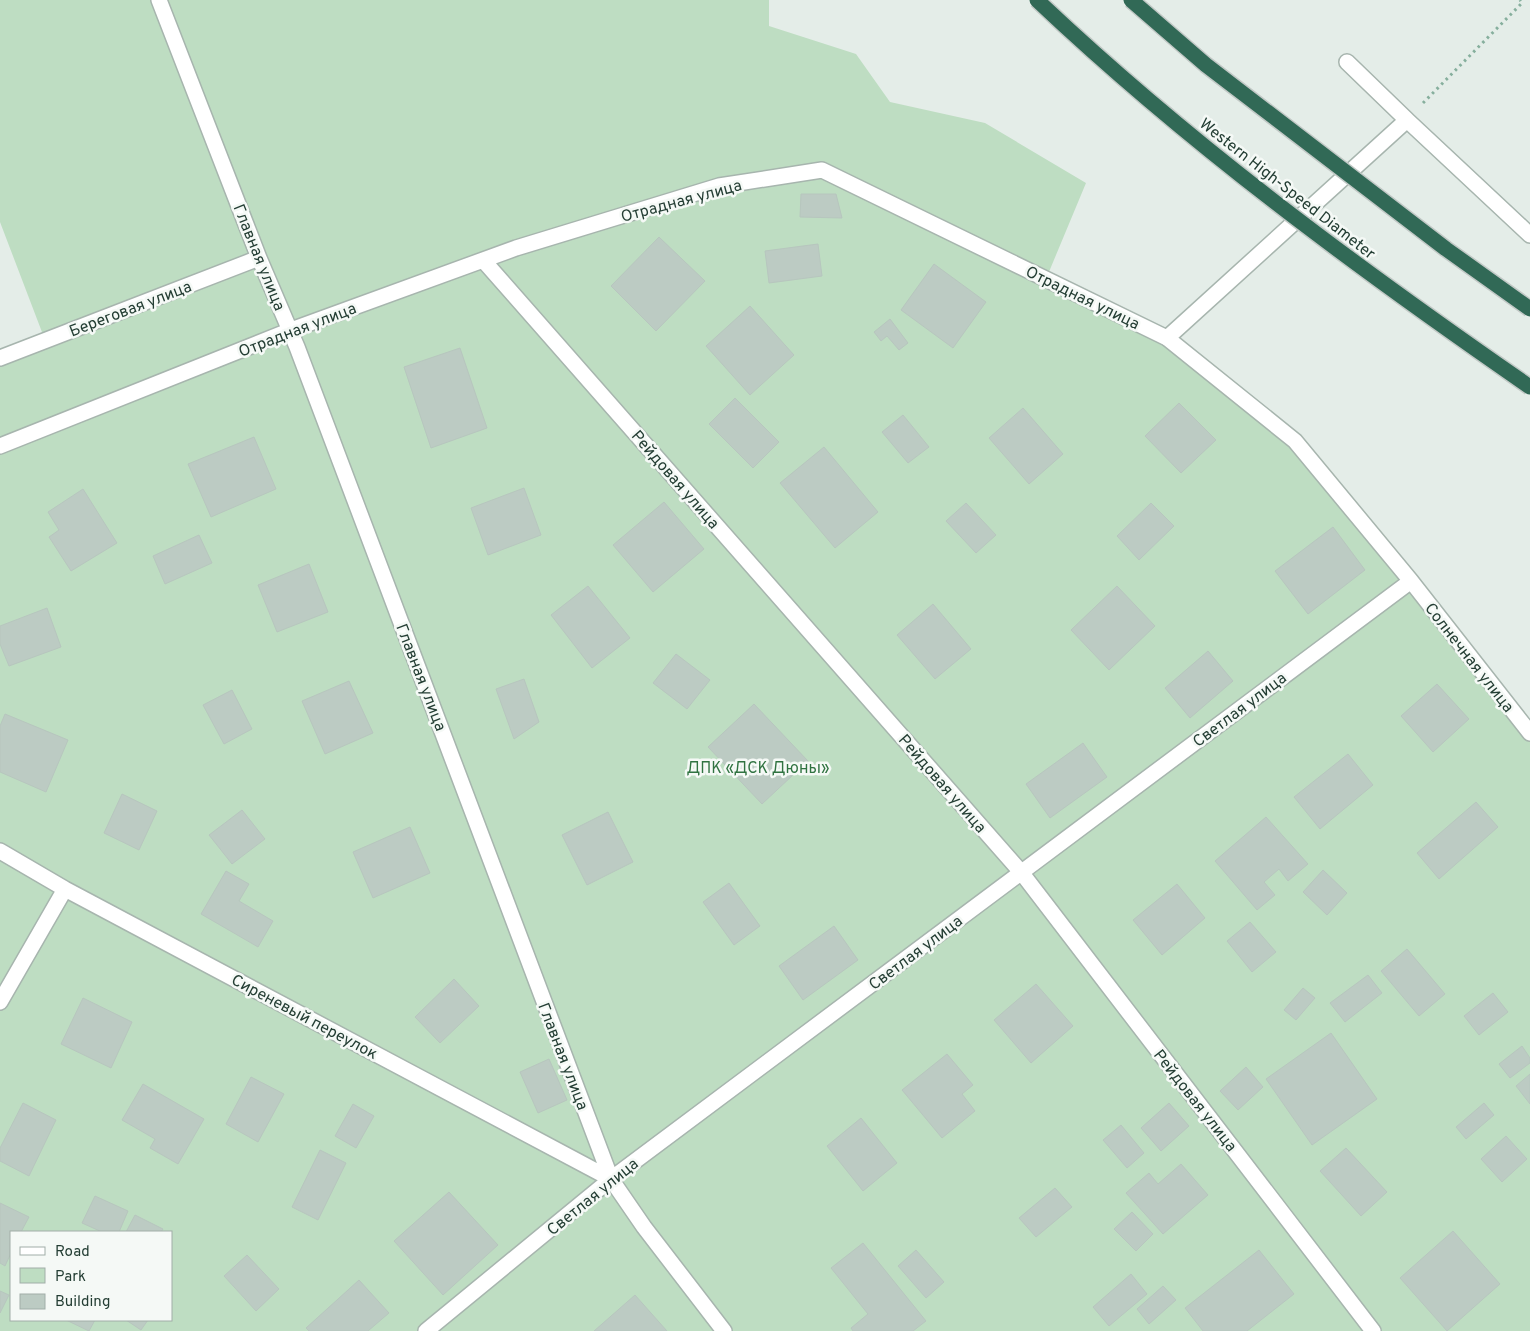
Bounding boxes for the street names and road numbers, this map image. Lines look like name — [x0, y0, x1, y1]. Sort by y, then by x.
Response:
street label: Western High-Speed Diameter — [1195, 115, 1379, 265]
street label: Отрадная улица — [619, 176, 744, 228]
street label: Главная улица — [228, 201, 289, 314]
street label: Отрадная улица — [1022, 263, 1142, 335]
street label: Береговая улица — [67, 277, 195, 342]
street label: Отрадная улица — [236, 299, 359, 363]
street label: Рейдовая улица — [626, 427, 723, 534]
street label: Солнечная улица — [1419, 599, 1517, 717]
street label: Главная улица — [390, 621, 450, 734]
street label: Светлая улица — [1189, 669, 1291, 752]
street label: Рейдовая улица — [893, 731, 990, 838]
street label: Светлая улица — [865, 912, 967, 995]
street label: Сиреневый переулок — [228, 971, 381, 1065]
street label: Главная улица — [532, 1000, 592, 1113]
street label: Рейдовая улица — [1148, 1046, 1241, 1156]
street label: Светлая улица — [543, 1154, 643, 1241]

